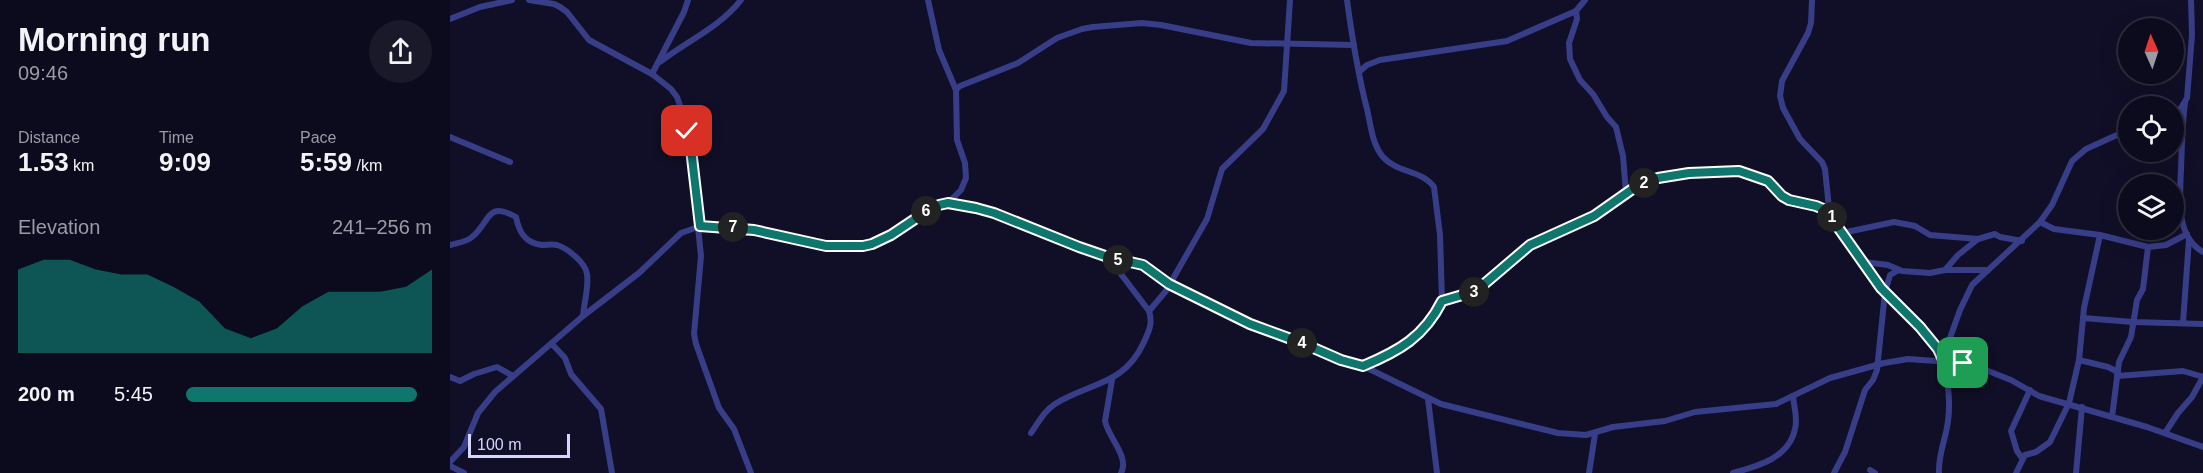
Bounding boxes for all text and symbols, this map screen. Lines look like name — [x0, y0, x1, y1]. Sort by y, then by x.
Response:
north arrow — [2118, 18, 2184, 84]
map controls — [2118, 18, 2184, 240]
button: share — [369, 20, 432, 83]
text: Morning run — [18, 21, 210, 58]
text: 09:46 — [18, 62, 68, 84]
button: locate — [2118, 96, 2184, 162]
pin — [661, 105, 712, 156]
icon: check — [670, 114, 703, 147]
text: Distance — [18, 129, 80, 146]
text: Time — [159, 129, 194, 146]
text: Pace — [300, 129, 336, 146]
text: 1.53 — [18, 147, 69, 177]
text: 9:09 — [159, 147, 211, 177]
text: 5:59 — [300, 147, 352, 177]
text: km — [69, 157, 94, 174]
text: /km — [352, 157, 382, 174]
pin: 2 — [1629, 168, 1659, 198]
text: 2 — [1640, 174, 1648, 191]
button: layers — [2118, 174, 2184, 240]
pin: 6 — [911, 196, 941, 226]
text: 6 — [922, 202, 930, 219]
pin: 1 — [1817, 202, 1847, 232]
text: 1 — [1828, 208, 1836, 225]
pin: 7 — [718, 212, 748, 242]
text: Elevation — [18, 216, 100, 238]
text: 241–256 m — [332, 216, 432, 238]
text: 7 — [729, 218, 737, 235]
pin: 5 — [1103, 245, 1133, 275]
text: 5 — [1114, 251, 1122, 268]
pin: 3 — [1459, 277, 1489, 307]
text: 3 — [1470, 283, 1478, 300]
pin: 4 — [1287, 328, 1317, 358]
text: 4 — [1298, 334, 1306, 351]
pin — [1937, 337, 1988, 388]
icon: arrive — [1946, 346, 1979, 379]
text: 200 m — [18, 383, 75, 405]
text: 5:45 — [114, 383, 153, 405]
scale bar — [468, 431, 570, 458]
text: 100 m — [477, 436, 521, 453]

